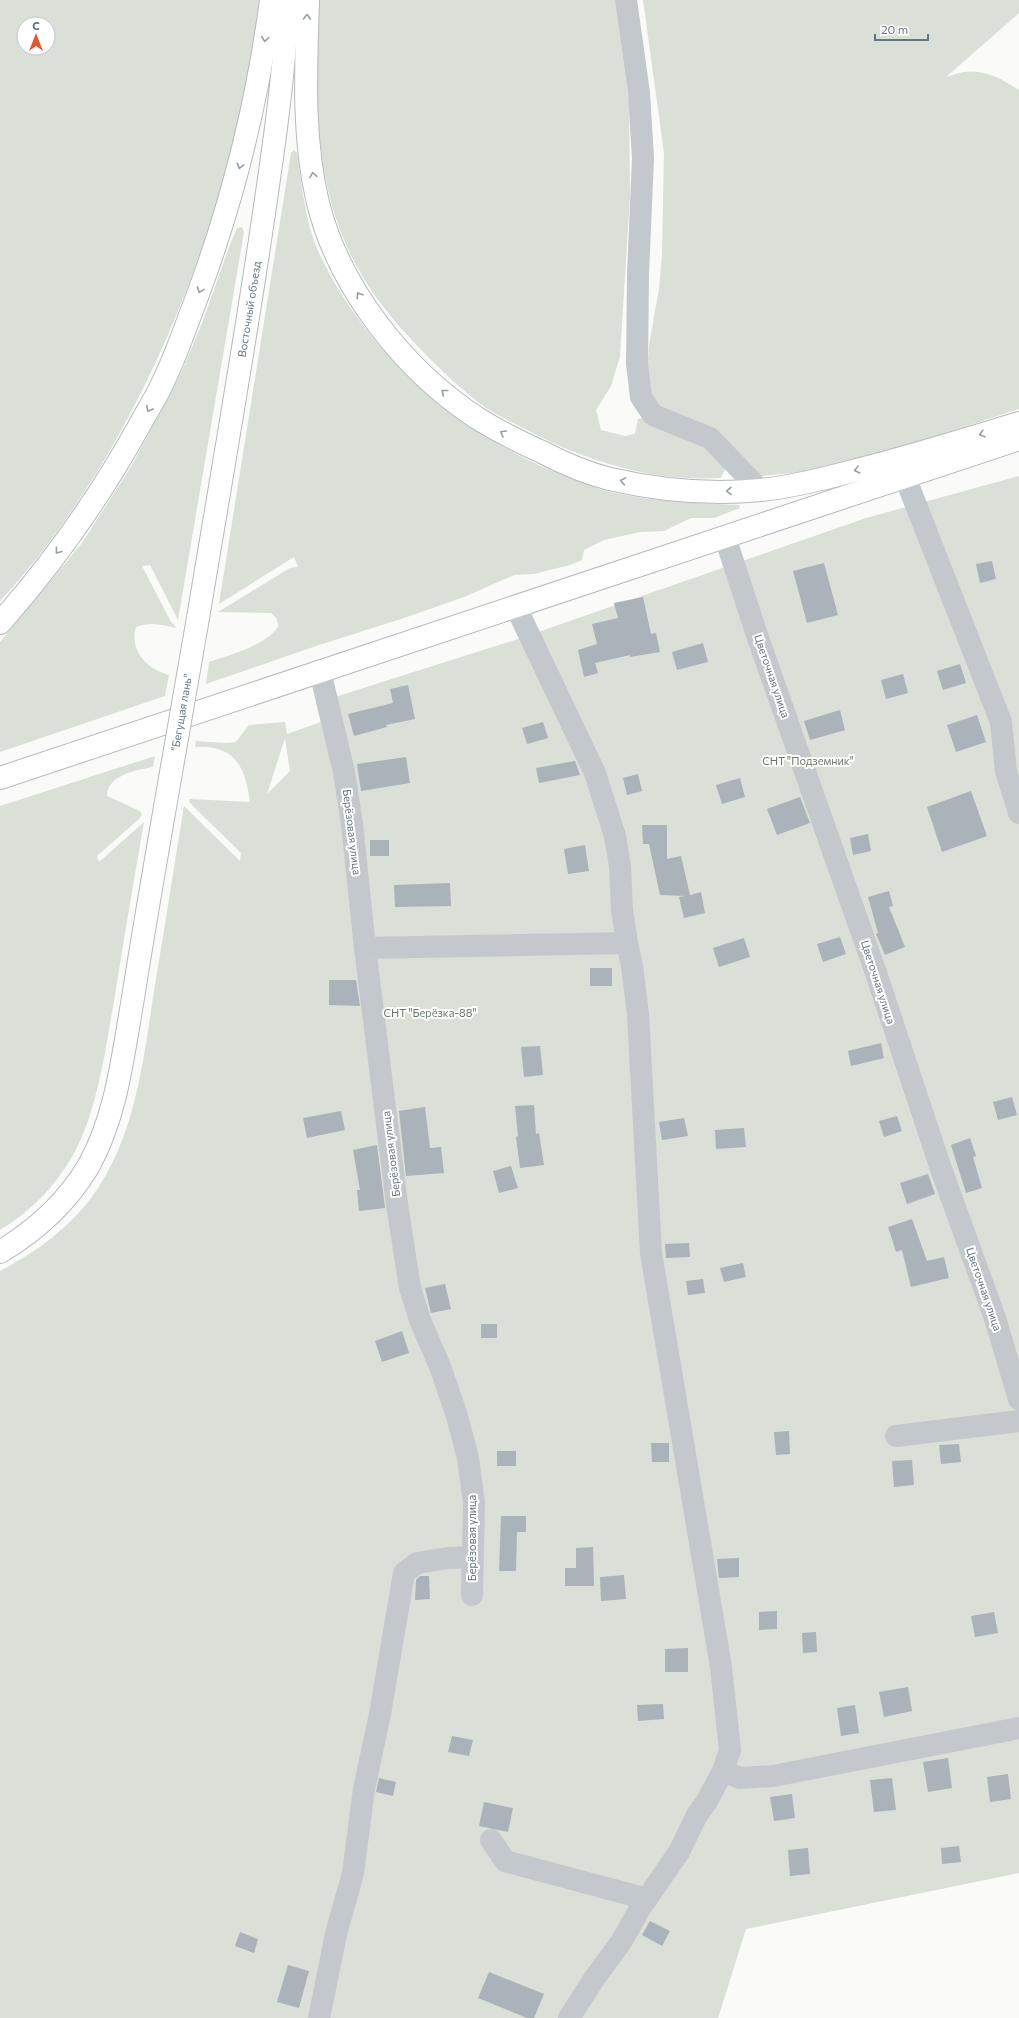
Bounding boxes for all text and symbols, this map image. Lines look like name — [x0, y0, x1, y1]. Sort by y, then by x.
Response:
one-way arrow — [303, 14, 311, 20]
north arrow — [16, 16, 56, 56]
scale bar — [875, 16, 928, 42]
text: С — [32, 19, 40, 32]
text: 20 m — [881, 22, 908, 36]
one-way arrow — [261, 36, 270, 42]
one-way arrow — [236, 163, 244, 169]
one-way arrow — [309, 172, 318, 178]
street label: Восточный объезд — [235, 260, 263, 358]
one-way arrow — [196, 286, 205, 293]
one-way arrow — [356, 293, 363, 300]
one-way arrow — [442, 390, 449, 397]
one-way arrow — [146, 405, 153, 412]
one-way arrow — [978, 429, 985, 438]
one-way arrow — [500, 431, 507, 438]
one-way arrow — [854, 466, 860, 474]
one-way arrow — [620, 477, 626, 486]
one-way arrow — [726, 486, 732, 495]
one-way arrow — [56, 547, 63, 554]
street label: Цветочная улица — [752, 632, 793, 719]
street label: "Бегущая лань" — [168, 673, 194, 752]
park label: СНТ "Подземник" — [762, 754, 854, 767]
street label: Берёзовая улица — [341, 788, 364, 876]
street label: Цветочная улица — [859, 938, 898, 1025]
park label: СНТ "Берёзка-88" — [384, 1006, 476, 1019]
street label: Берёзовая улица — [379, 1110, 402, 1198]
street label: Цветочная улица — [964, 1245, 1005, 1332]
street label: Берёзовая улица — [465, 1495, 478, 1581]

